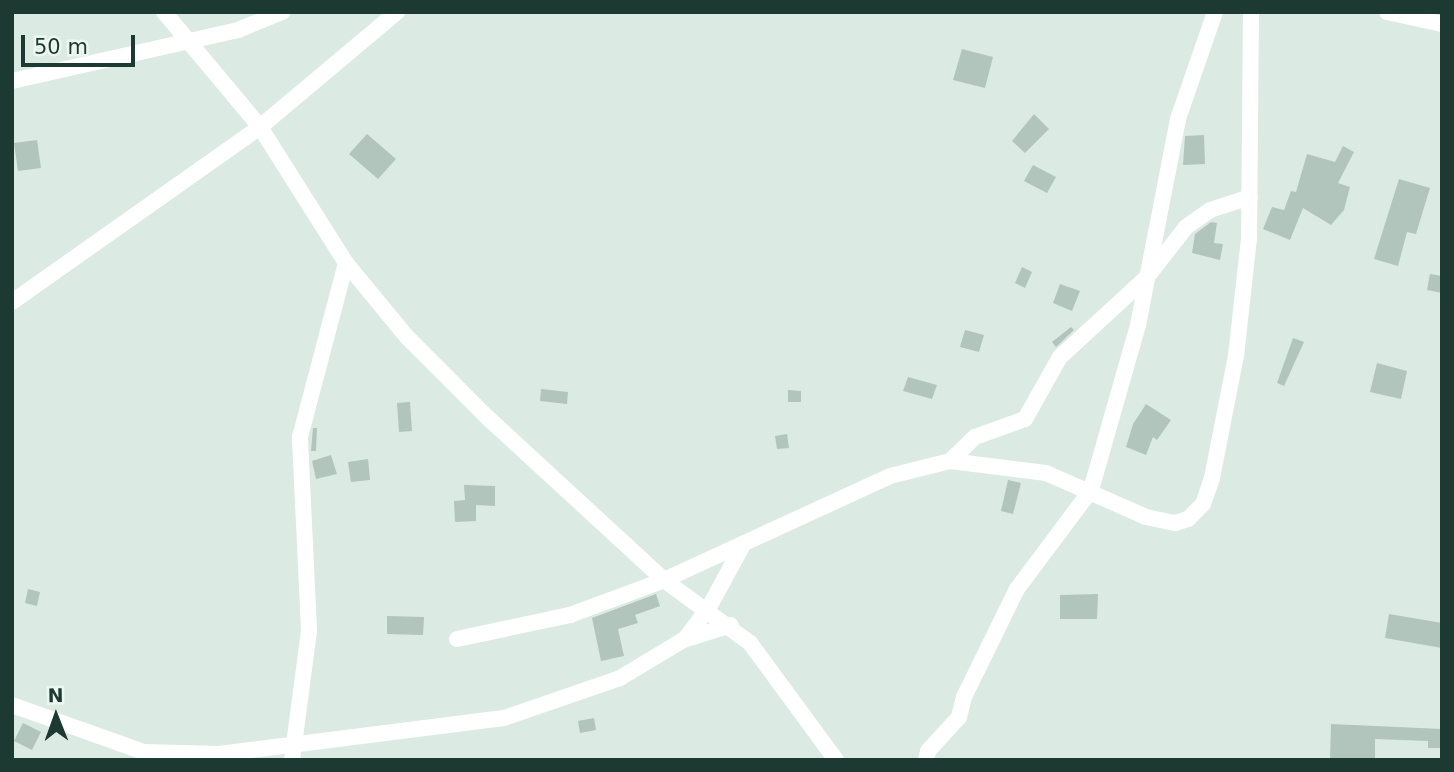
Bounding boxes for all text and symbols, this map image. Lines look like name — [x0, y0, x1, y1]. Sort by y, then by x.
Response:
scale bar — [24, 21, 138, 65]
text: 50 m — [34, 35, 88, 59]
north arrow — [21, 681, 91, 751]
text: N — [47, 684, 64, 706]

